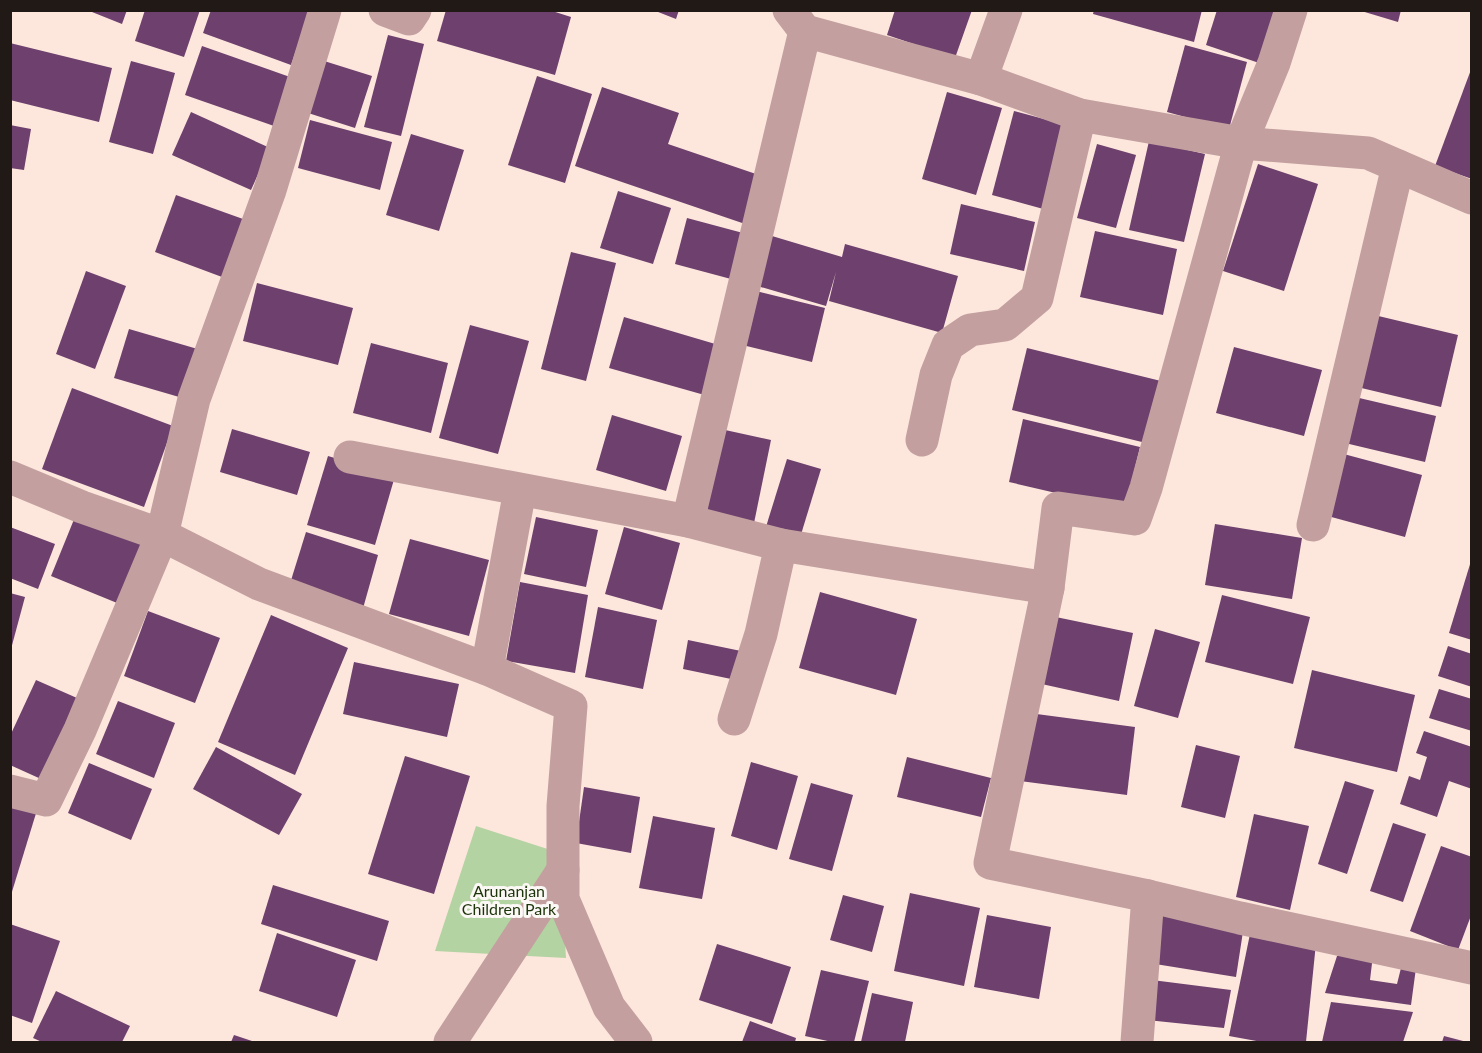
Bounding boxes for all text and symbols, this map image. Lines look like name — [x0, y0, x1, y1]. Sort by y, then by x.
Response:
park label: Arunanjan Children Park — [462, 881, 557, 918]

